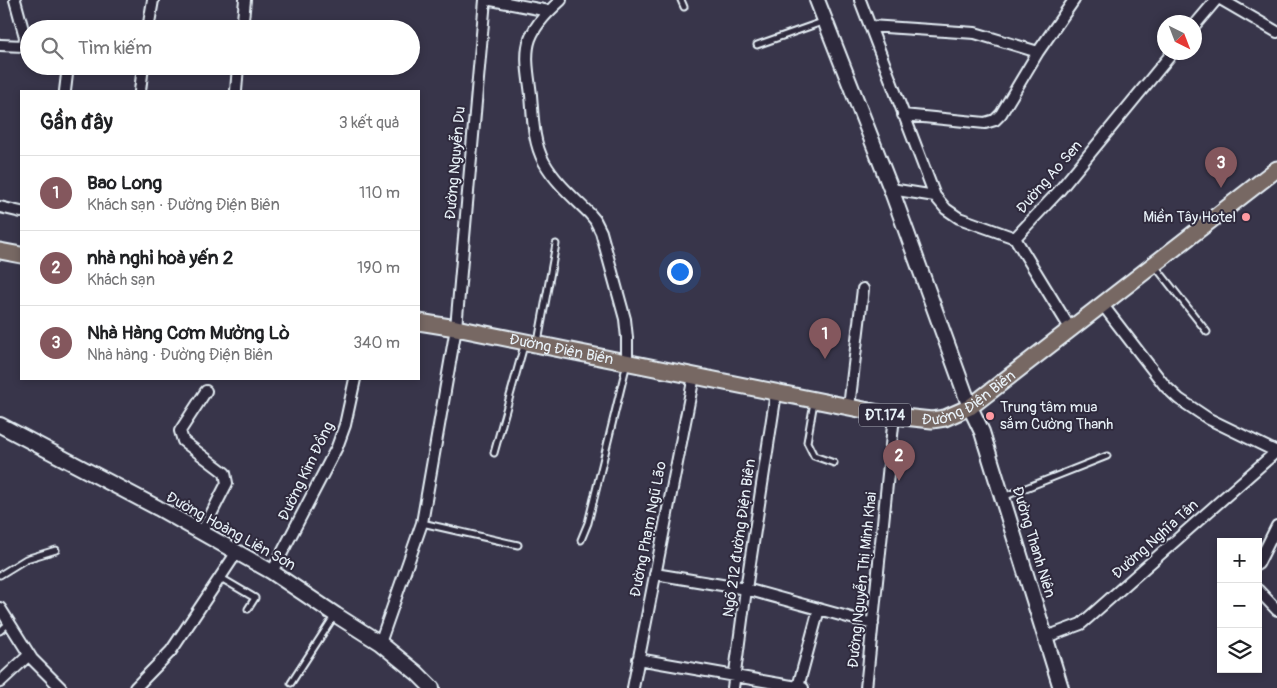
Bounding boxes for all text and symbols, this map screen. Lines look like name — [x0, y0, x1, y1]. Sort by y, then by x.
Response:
north arrow — [1157, 15, 1202, 60]
search box — [20, 20, 420, 75]
icon: search — [38, 34, 66, 62]
text: Tìm kiếm — [78, 36, 152, 60]
street label: Đường Nguyễn Du — [441, 106, 470, 220]
text: Gần đây — [40, 109, 113, 136]
text: 3 kết quả — [339, 113, 400, 133]
street label: Đường Ao Sen — [1012, 137, 1086, 218]
pin: 3 — [1205, 147, 1237, 188]
text: Bao Long — [87, 171, 162, 195]
text: 1 — [53, 183, 59, 203]
text: 110 m — [359, 183, 400, 203]
text: Khách sạn · Đường Điện Biên — [87, 195, 280, 215]
place label: Miền Tây Hotel — [1143, 208, 1236, 227]
marker: Miền Tây Hotel — [1240, 211, 1252, 223]
text: nhà nghỉ hoà yến 2 — [87, 246, 233, 270]
text: 2 — [52, 258, 60, 278]
text: 190 m — [357, 258, 400, 278]
your location — [667, 259, 693, 285]
text: Khách sạn — [87, 270, 155, 290]
pin: 1 — [809, 318, 841, 359]
text: Nhà Hàng Cơm Mường Lò — [87, 321, 290, 345]
street label: Đường Điện Biên — [508, 330, 615, 369]
text: 3 — [52, 333, 60, 353]
text: 340 m — [353, 333, 400, 353]
text: Nhà hàng · Đường Điện Biên — [87, 345, 273, 365]
street label: Đường Điện Biên — [921, 366, 1020, 430]
place label: Trung tâm mua sắm Cường Thanh — [1000, 398, 1113, 434]
road number: ĐT.174 — [859, 404, 911, 426]
marker: Trung tâm mua sắm Cường Thanh — [984, 410, 996, 422]
street label: Đường Kim Đồng — [274, 419, 339, 524]
pin: 2 — [883, 440, 915, 481]
street label: Ngõ 212 đường Điện Biên — [719, 458, 760, 618]
street label: Đường Phạm Ngũ Lão — [626, 460, 671, 599]
street label: Đường Thanh Niên — [1008, 484, 1060, 600]
street label: Đường Hoàng Liên Sơn — [162, 488, 299, 575]
street label: Đường Nguyễn Thị Minh Khai — [844, 491, 881, 669]
street label: Đường Nghĩa Tân — [1108, 496, 1203, 583]
map controls — [1217, 538, 1262, 673]
button: + — [1217, 538, 1262, 583]
button: − — [1217, 583, 1262, 628]
button: layers — [1217, 628, 1262, 673]

